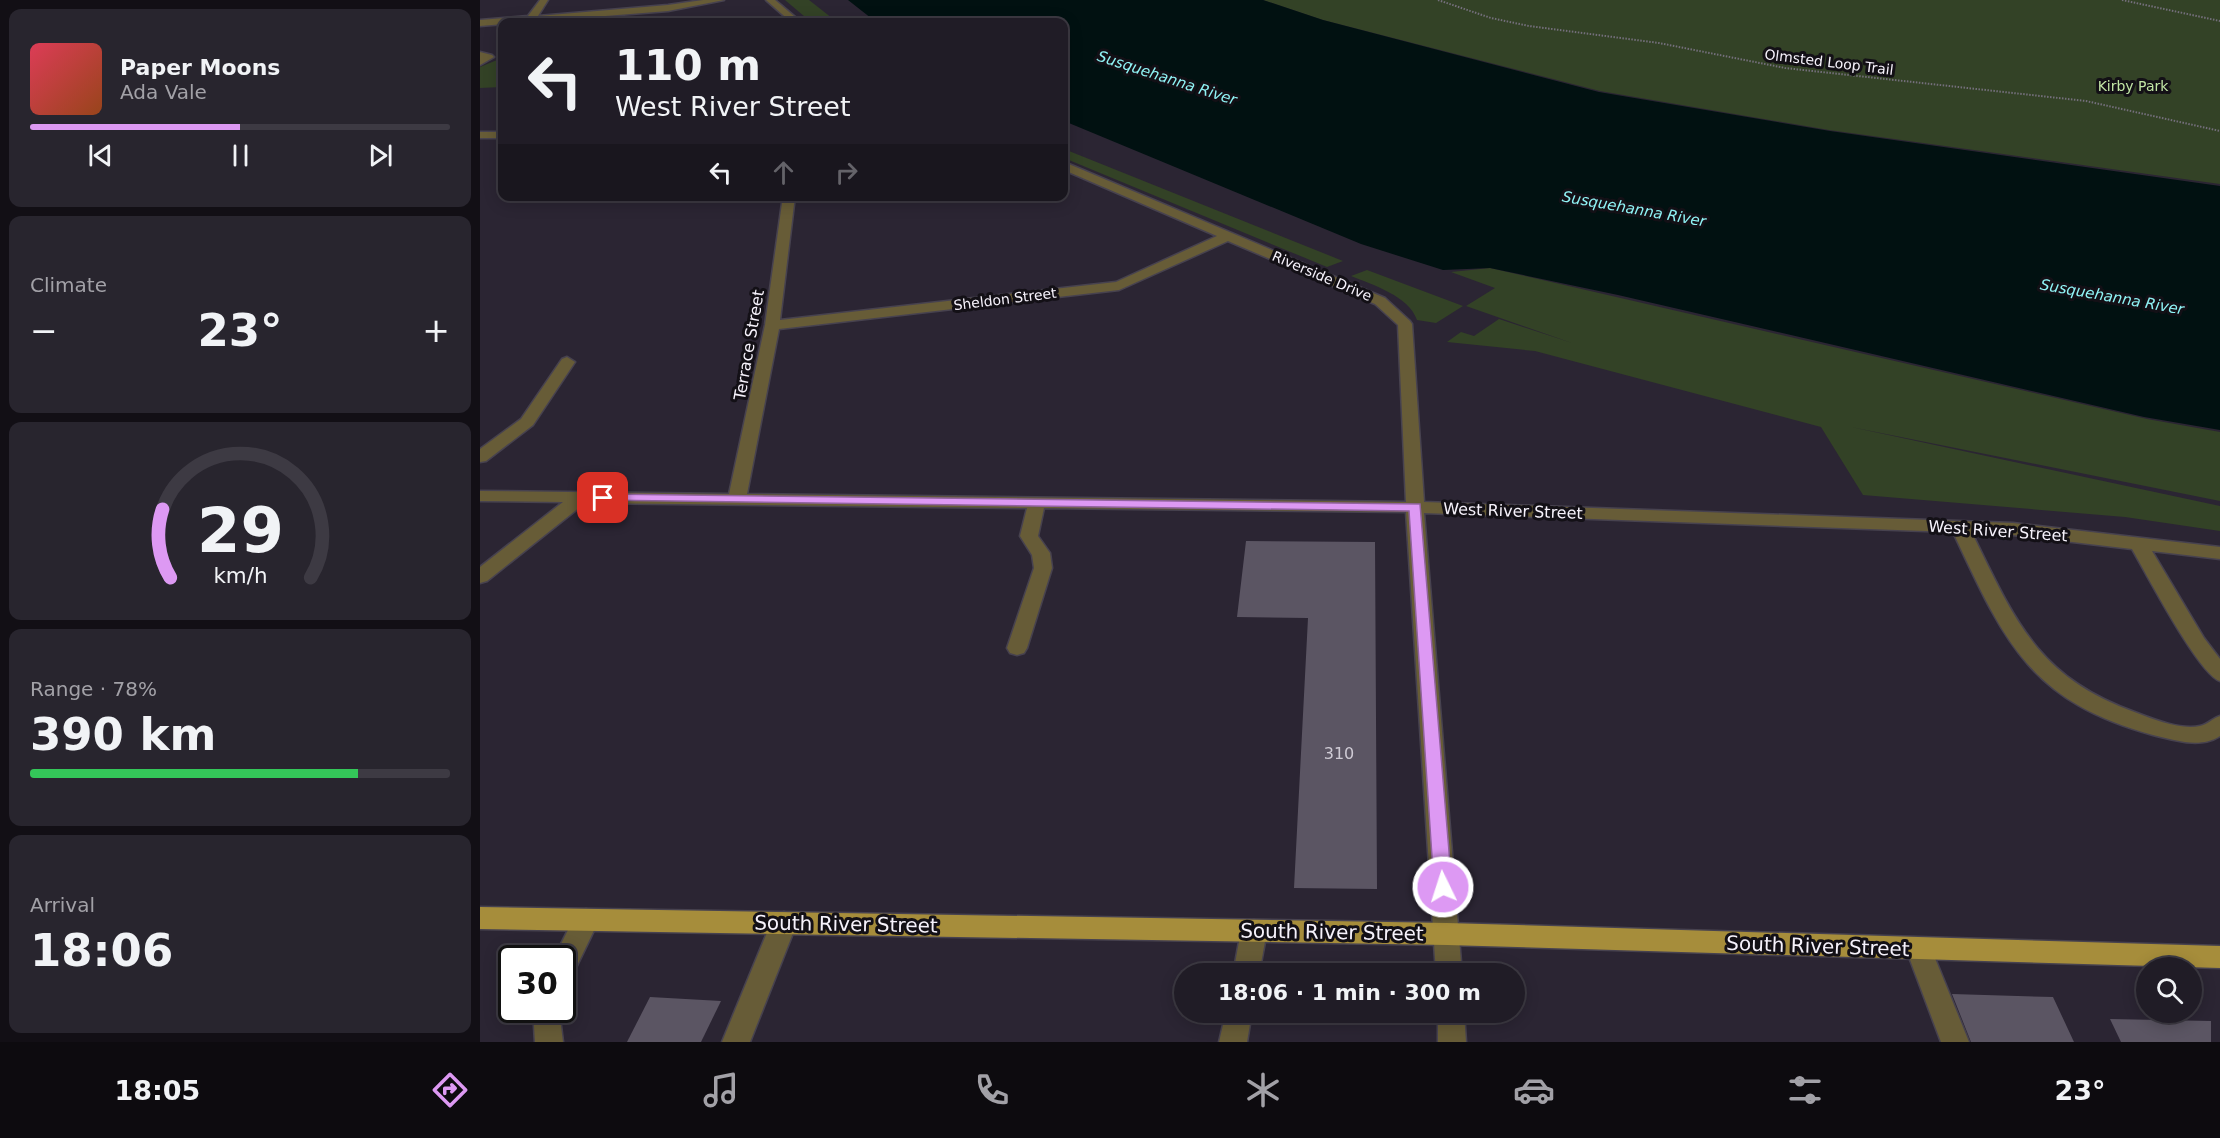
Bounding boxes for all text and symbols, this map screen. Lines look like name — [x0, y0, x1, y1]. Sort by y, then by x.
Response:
text: 110 m — [615, 41, 761, 90]
icon: left — [516, 42, 594, 120]
street label: Olmsted Loop Trail — [1764, 46, 1894, 78]
water label: Susquehanna River — [1095, 47, 1240, 109]
text: Paper Moons — [120, 55, 280, 80]
park label: Kirby Park — [2098, 78, 2169, 94]
text: Ada Vale — [120, 80, 207, 104]
text: West River Street — [615, 91, 851, 122]
icon: previous — [84, 139, 117, 172]
icon: pause — [224, 139, 257, 172]
icon: next — [364, 139, 397, 172]
icon: left — [704, 156, 737, 189]
icon: ahead — [767, 156, 800, 189]
icon: right — [830, 156, 863, 189]
water label: Susquehanna River — [1561, 187, 1708, 231]
street label: Riverside Drive — [1270, 248, 1374, 304]
text: Climate — [30, 273, 107, 297]
water label: Susquehanna River — [2039, 275, 2186, 319]
street label: Sheldon Street — [953, 285, 1058, 313]
street label: Terrace Street — [730, 288, 768, 403]
text: 23° — [197, 304, 283, 357]
text: − — [30, 311, 58, 350]
text: + — [422, 311, 450, 350]
pin — [577, 472, 628, 523]
icon: arrive — [586, 481, 619, 514]
text: 29 — [197, 494, 283, 567]
street label: West River Street — [1443, 499, 1583, 523]
street label: West River Street — [1928, 517, 2068, 545]
text: km/h — [213, 563, 267, 588]
text: Range · 78% — [30, 677, 157, 701]
text: 390 km — [30, 708, 216, 761]
house number: 310 — [1324, 744, 1354, 763]
position arrow — [1411, 855, 1475, 919]
text: Arrival — [30, 893, 95, 917]
street label: South River Street — [754, 910, 938, 938]
street label: South River Street — [1240, 918, 1424, 946]
text: 18:06 — [30, 924, 173, 977]
street label: South River Street — [1726, 931, 1910, 961]
speed limit sign: 30 — [498, 945, 576, 1023]
map controls — [2136, 957, 2202, 1023]
button: search — [2136, 957, 2202, 1023]
text: 18:06 · 1 min · 300 m — [1218, 980, 1481, 1005]
icon: directions — [429, 1069, 471, 1111]
icon: music — [700, 1069, 742, 1111]
icon: phone — [971, 1069, 1013, 1111]
icon: climate — [1242, 1069, 1284, 1111]
icon: car — [1513, 1069, 1555, 1111]
icon: filters — [1784, 1069, 1826, 1111]
text: 18:05 — [114, 1075, 200, 1106]
text: 23° — [2054, 1075, 2105, 1106]

